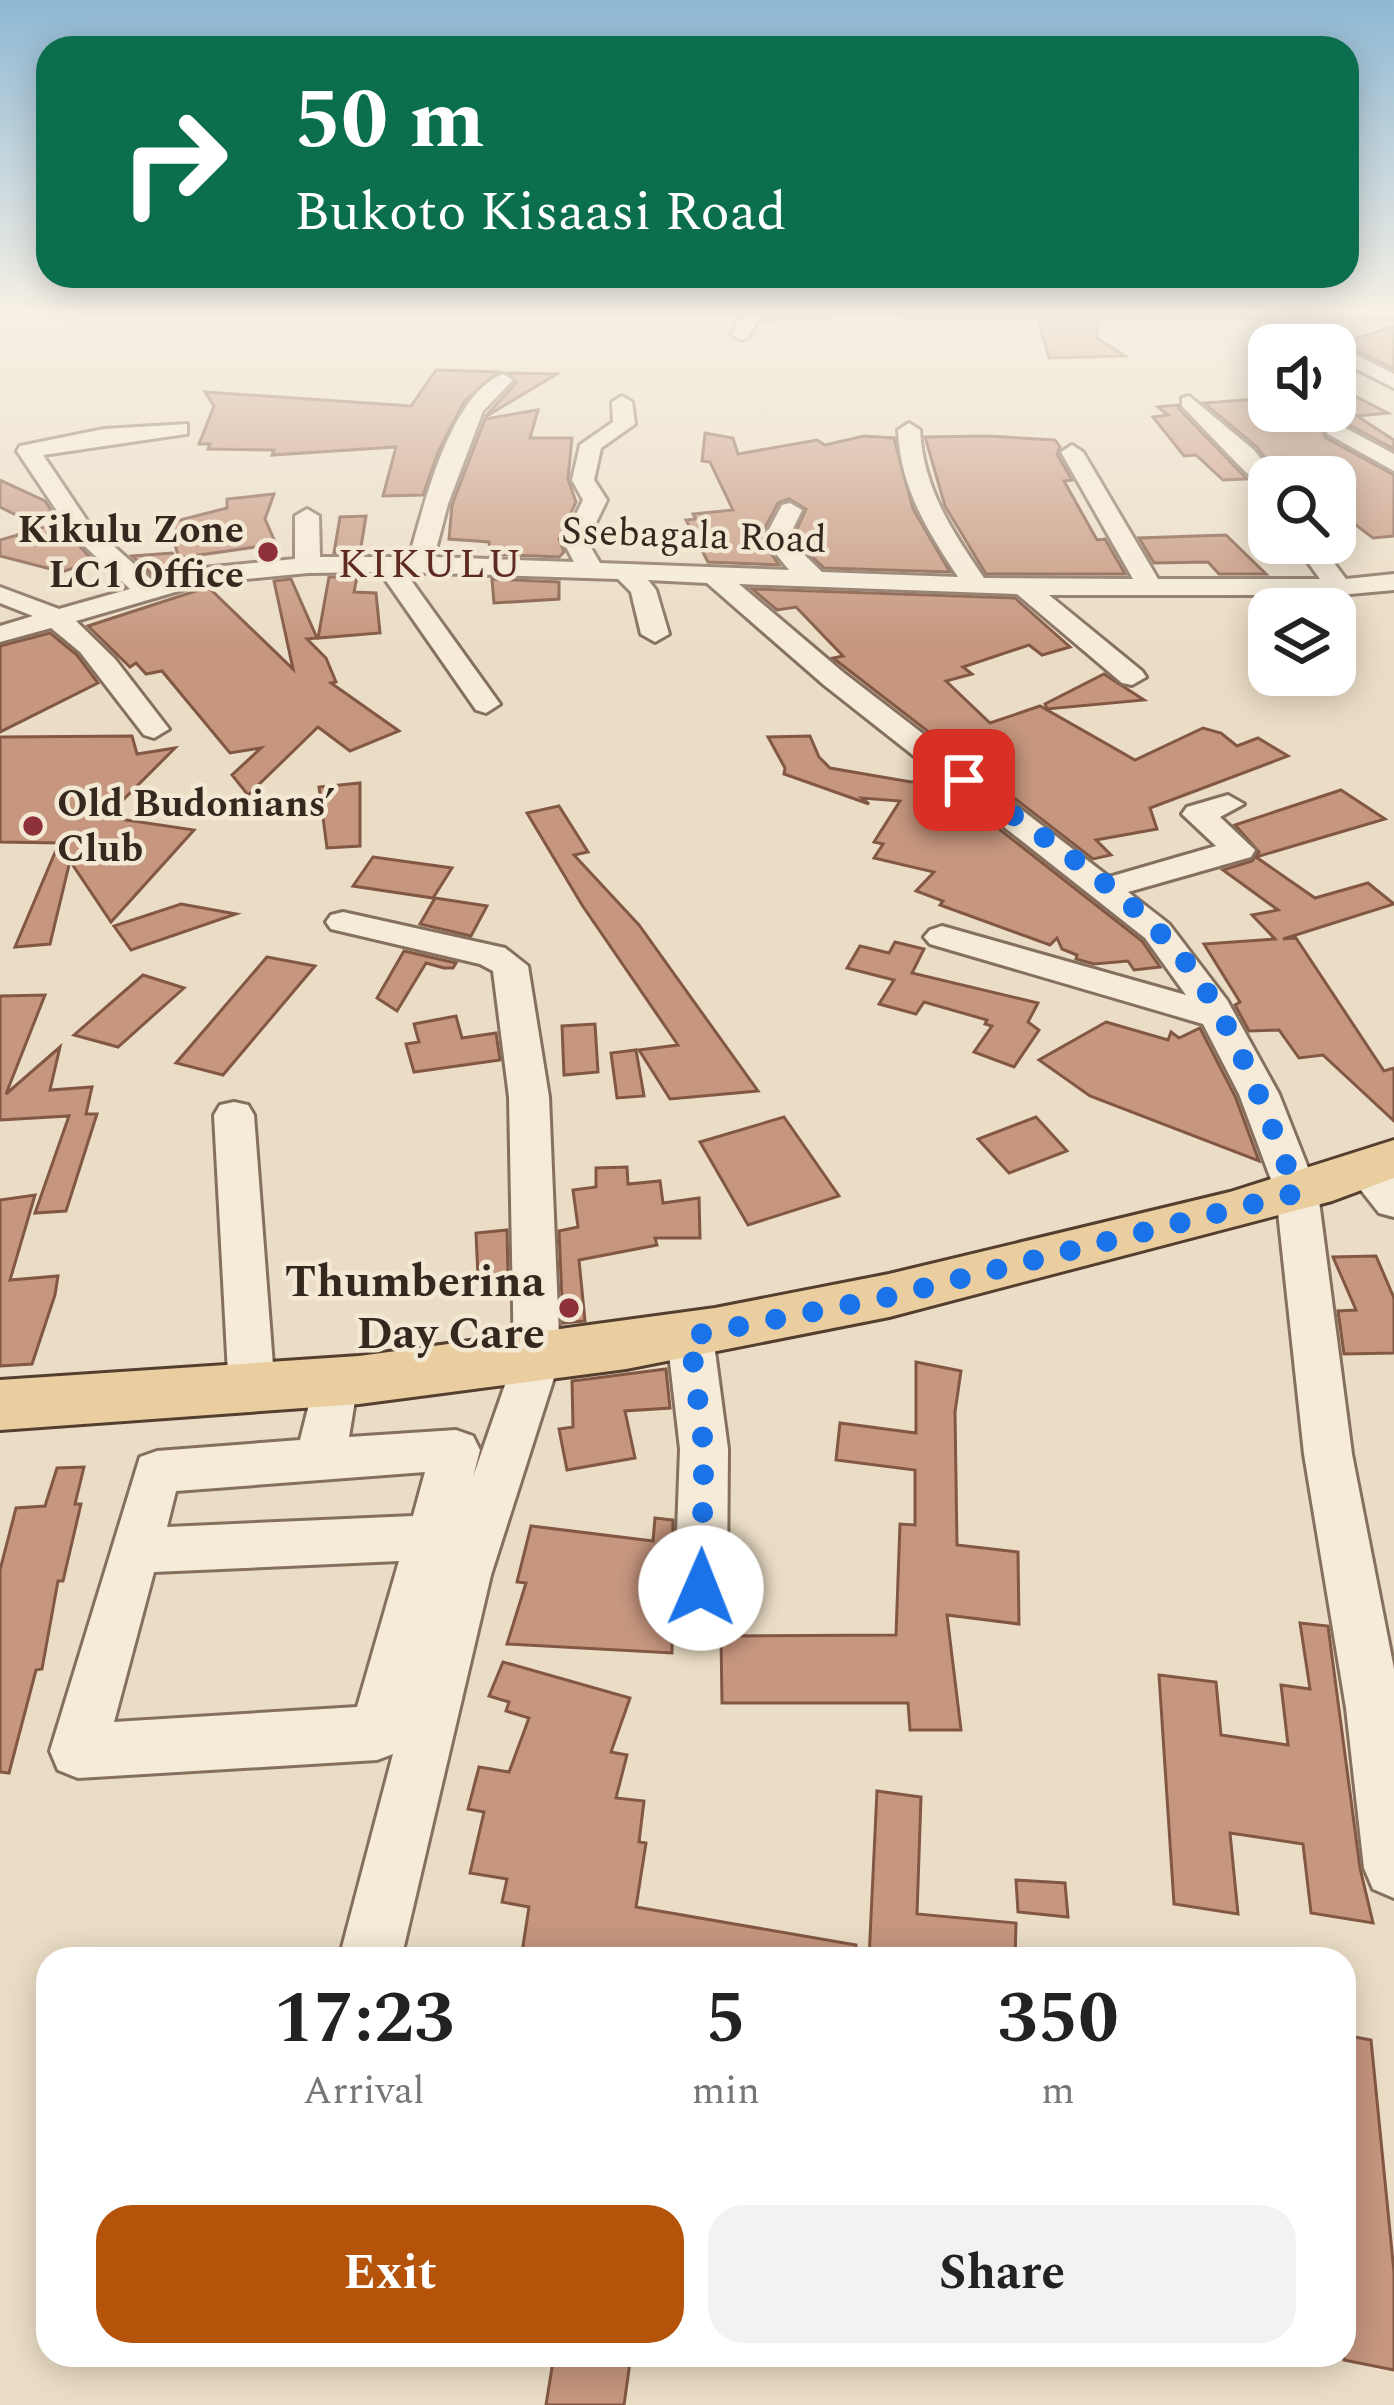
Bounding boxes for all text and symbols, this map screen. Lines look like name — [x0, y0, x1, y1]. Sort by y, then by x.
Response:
text: 50 m — [294, 57, 485, 185]
icon: right — [96, 84, 252, 240]
text: Bukoto Kisaasi Road — [294, 172, 787, 254]
map controls — [1248, 324, 1356, 696]
button: sound — [1248, 324, 1356, 432]
button: search — [1248, 456, 1356, 564]
place label: Kikulu Zone LC1 Office — [18, 501, 244, 605]
street label: Ssebagala Road — [560, 502, 828, 570]
district label: KIKULU — [338, 533, 524, 596]
marker: Kikulu Zone LC1 Office — [255, 539, 281, 565]
button: layers — [1248, 588, 1356, 696]
pin — [913, 729, 1015, 831]
icon: arrive — [931, 747, 997, 813]
place label: Old Budonians’ Club — [57, 775, 335, 879]
marker: Old Budonians’ Club — [20, 813, 46, 839]
place label: Thumberina Day Care — [285, 1248, 545, 1369]
marker: Thumberina Day Care — [556, 1295, 582, 1321]
position arrow — [638, 1525, 764, 1651]
text: 17:23 — [273, 1965, 454, 2074]
text: 5 — [706, 1965, 746, 2074]
text: 350 — [997, 1965, 1119, 2074]
text: Arrival — [303, 2062, 425, 2121]
text: min — [692, 2062, 760, 2121]
text: m — [1041, 2062, 1075, 2121]
button: Exit — [96, 2205, 684, 2343]
button: Share — [708, 2205, 1296, 2343]

